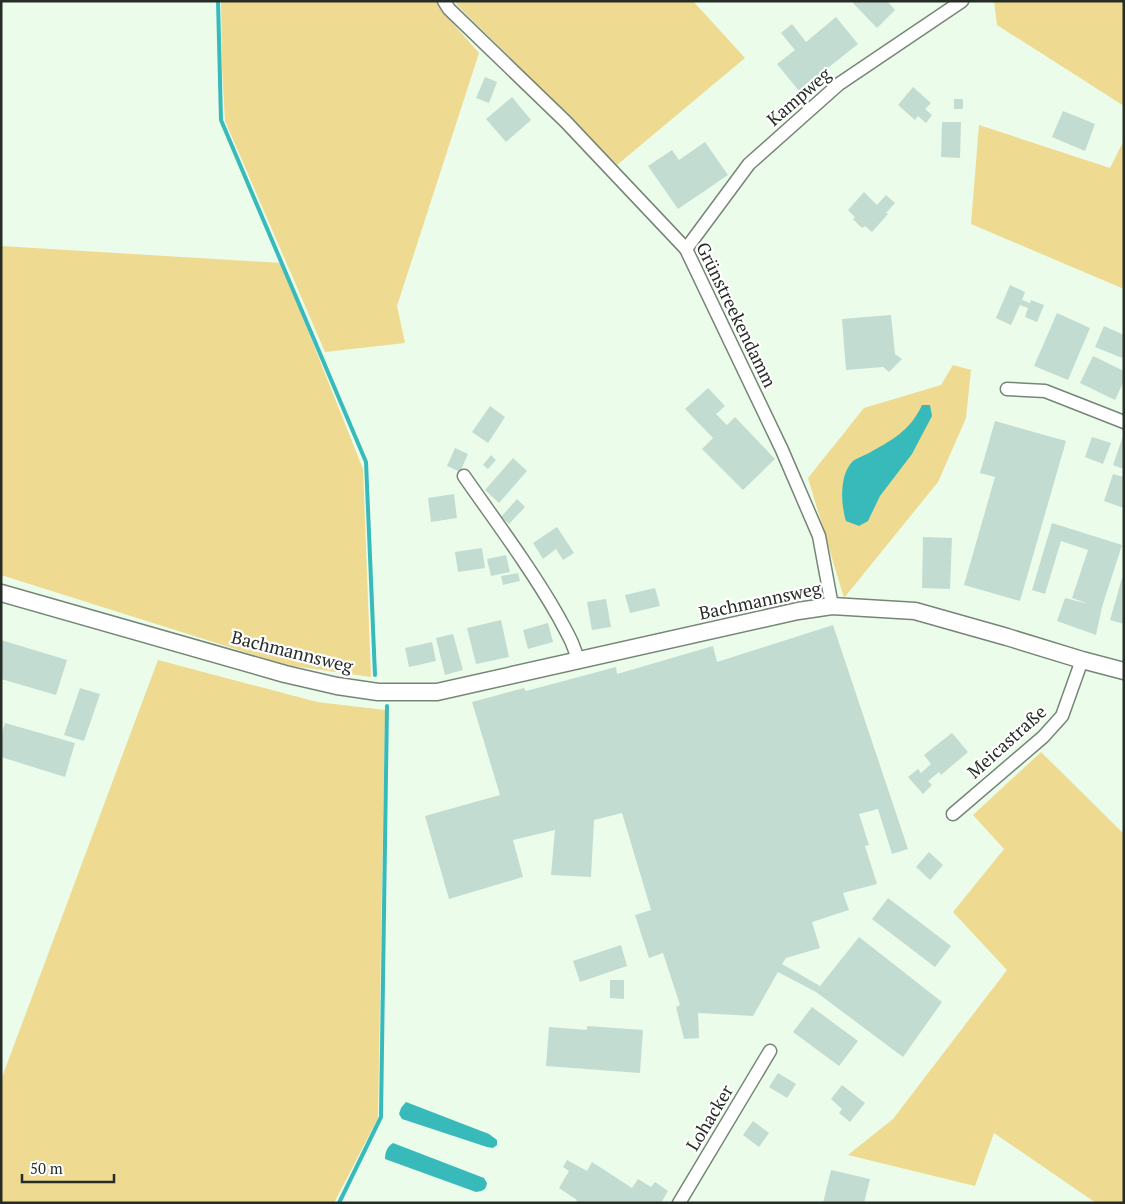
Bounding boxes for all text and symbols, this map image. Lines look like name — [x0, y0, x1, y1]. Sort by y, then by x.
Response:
street label: Kampweg — [761, 61, 836, 131]
street label: Grünstreekendamm — [691, 238, 783, 392]
street label: Bachmannsweg — [696, 575, 824, 625]
street label: Bachmannsweg — [229, 624, 356, 678]
street label: Meicastraße — [962, 699, 1051, 783]
street label: Lohacker — [680, 1080, 738, 1155]
scale bar — [22, 1152, 115, 1184]
text: 50 m — [30, 1158, 63, 1178]

